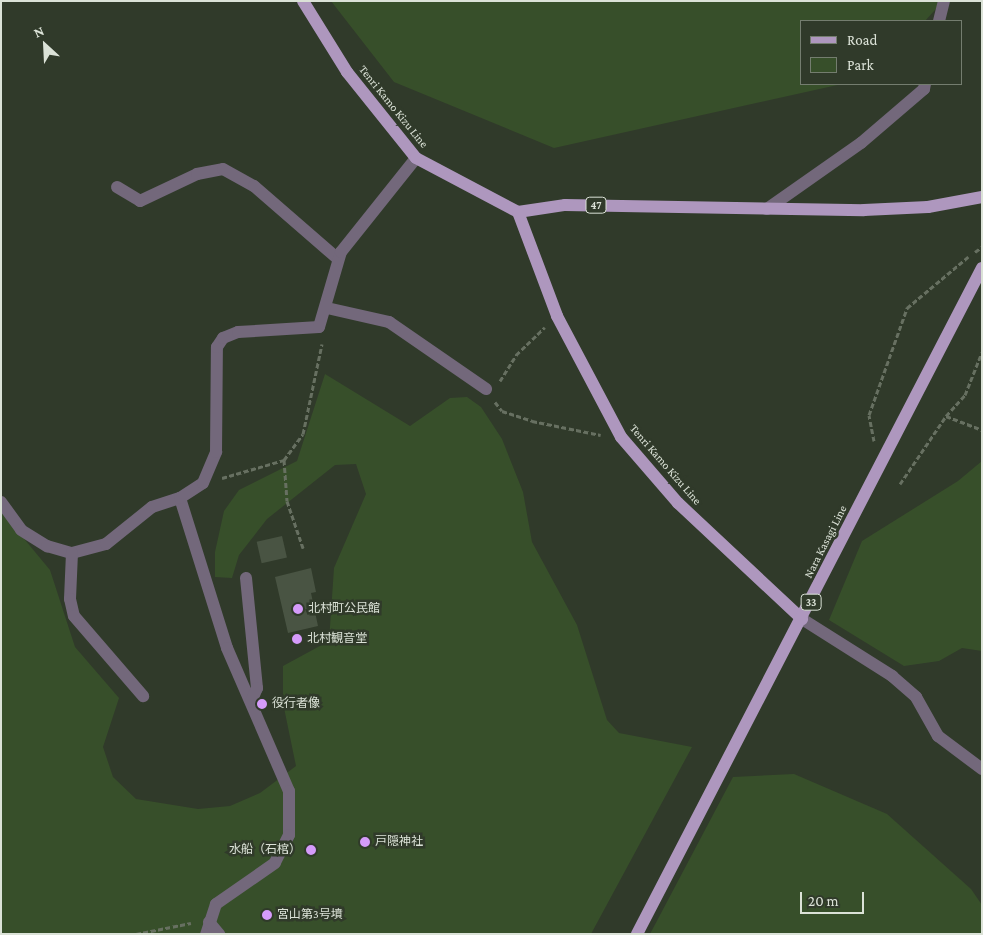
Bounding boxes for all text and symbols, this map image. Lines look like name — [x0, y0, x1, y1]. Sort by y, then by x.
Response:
north arrow — [20, 20, 70, 70]
legend — [800, 20, 963, 85]
text: N — [31, 22, 46, 41]
text: Road — [847, 32, 877, 48]
text: Park — [847, 57, 874, 73]
street label: Tenri Kamo Kizu Line — [355, 63, 431, 151]
road number: 47 — [585, 196, 607, 214]
street label: Tenri Kamo Kizu Line — [626, 422, 704, 508]
street label: Nara Kasagi Line — [801, 503, 851, 581]
road number: 33 — [800, 594, 822, 610]
place label: 北村町公民館 — [308, 602, 380, 616]
marker: 北村町公民館 — [292, 603, 304, 615]
place label: 北村観音堂 — [307, 632, 367, 646]
marker: 北村観音堂 — [291, 633, 303, 645]
place label: 役行者像 — [272, 697, 320, 711]
marker: 役行者像 — [256, 698, 268, 710]
place label: 戸隠神社 — [375, 835, 423, 849]
marker: 戸隠神社 — [359, 836, 371, 848]
place label: 水船（石棺） — [229, 843, 301, 857]
marker: 水船（石棺） — [305, 844, 317, 856]
scale bar — [803, 882, 867, 914]
text: 20 m — [808, 893, 839, 909]
place label: 宮山第3号墳 — [277, 908, 343, 922]
marker: 宮山第3号墳 — [261, 909, 273, 921]

